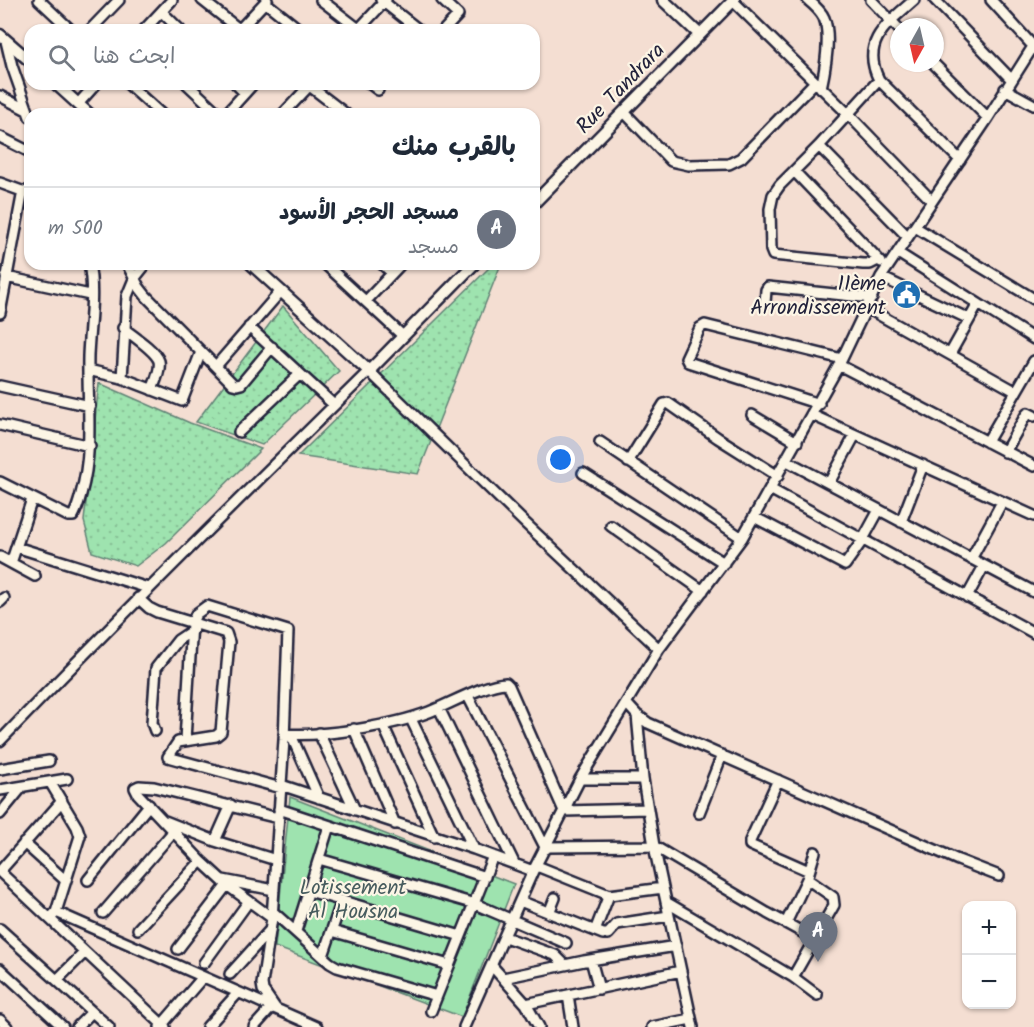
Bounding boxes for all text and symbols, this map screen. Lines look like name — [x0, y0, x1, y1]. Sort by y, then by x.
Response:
north arrow — [890, 18, 944, 72]
search box — [24, 24, 540, 90]
street label: Rue Tandrara — [569, 36, 673, 142]
text: ابحث هنا — [93, 40, 175, 75]
icon: search — [45, 41, 78, 74]
text: بالقرب منك — [392, 127, 516, 169]
text: مسجد الحجر الأسود — [279, 196, 459, 231]
text: 500 m — [48, 213, 103, 245]
text: A — [490, 213, 503, 245]
text: مسجد — [408, 232, 459, 264]
place label: 11ème Arrondissement — [750, 268, 887, 325]
public building icon: 11ème Arrondissement — [891, 279, 923, 311]
your location — [546, 445, 575, 474]
park label: Lotissement Al Housna — [300, 872, 407, 929]
map controls — [962, 901, 1016, 1009]
button: + — [962, 901, 1016, 955]
pin: A — [798, 912, 838, 962]
button: − — [962, 955, 1016, 1009]

